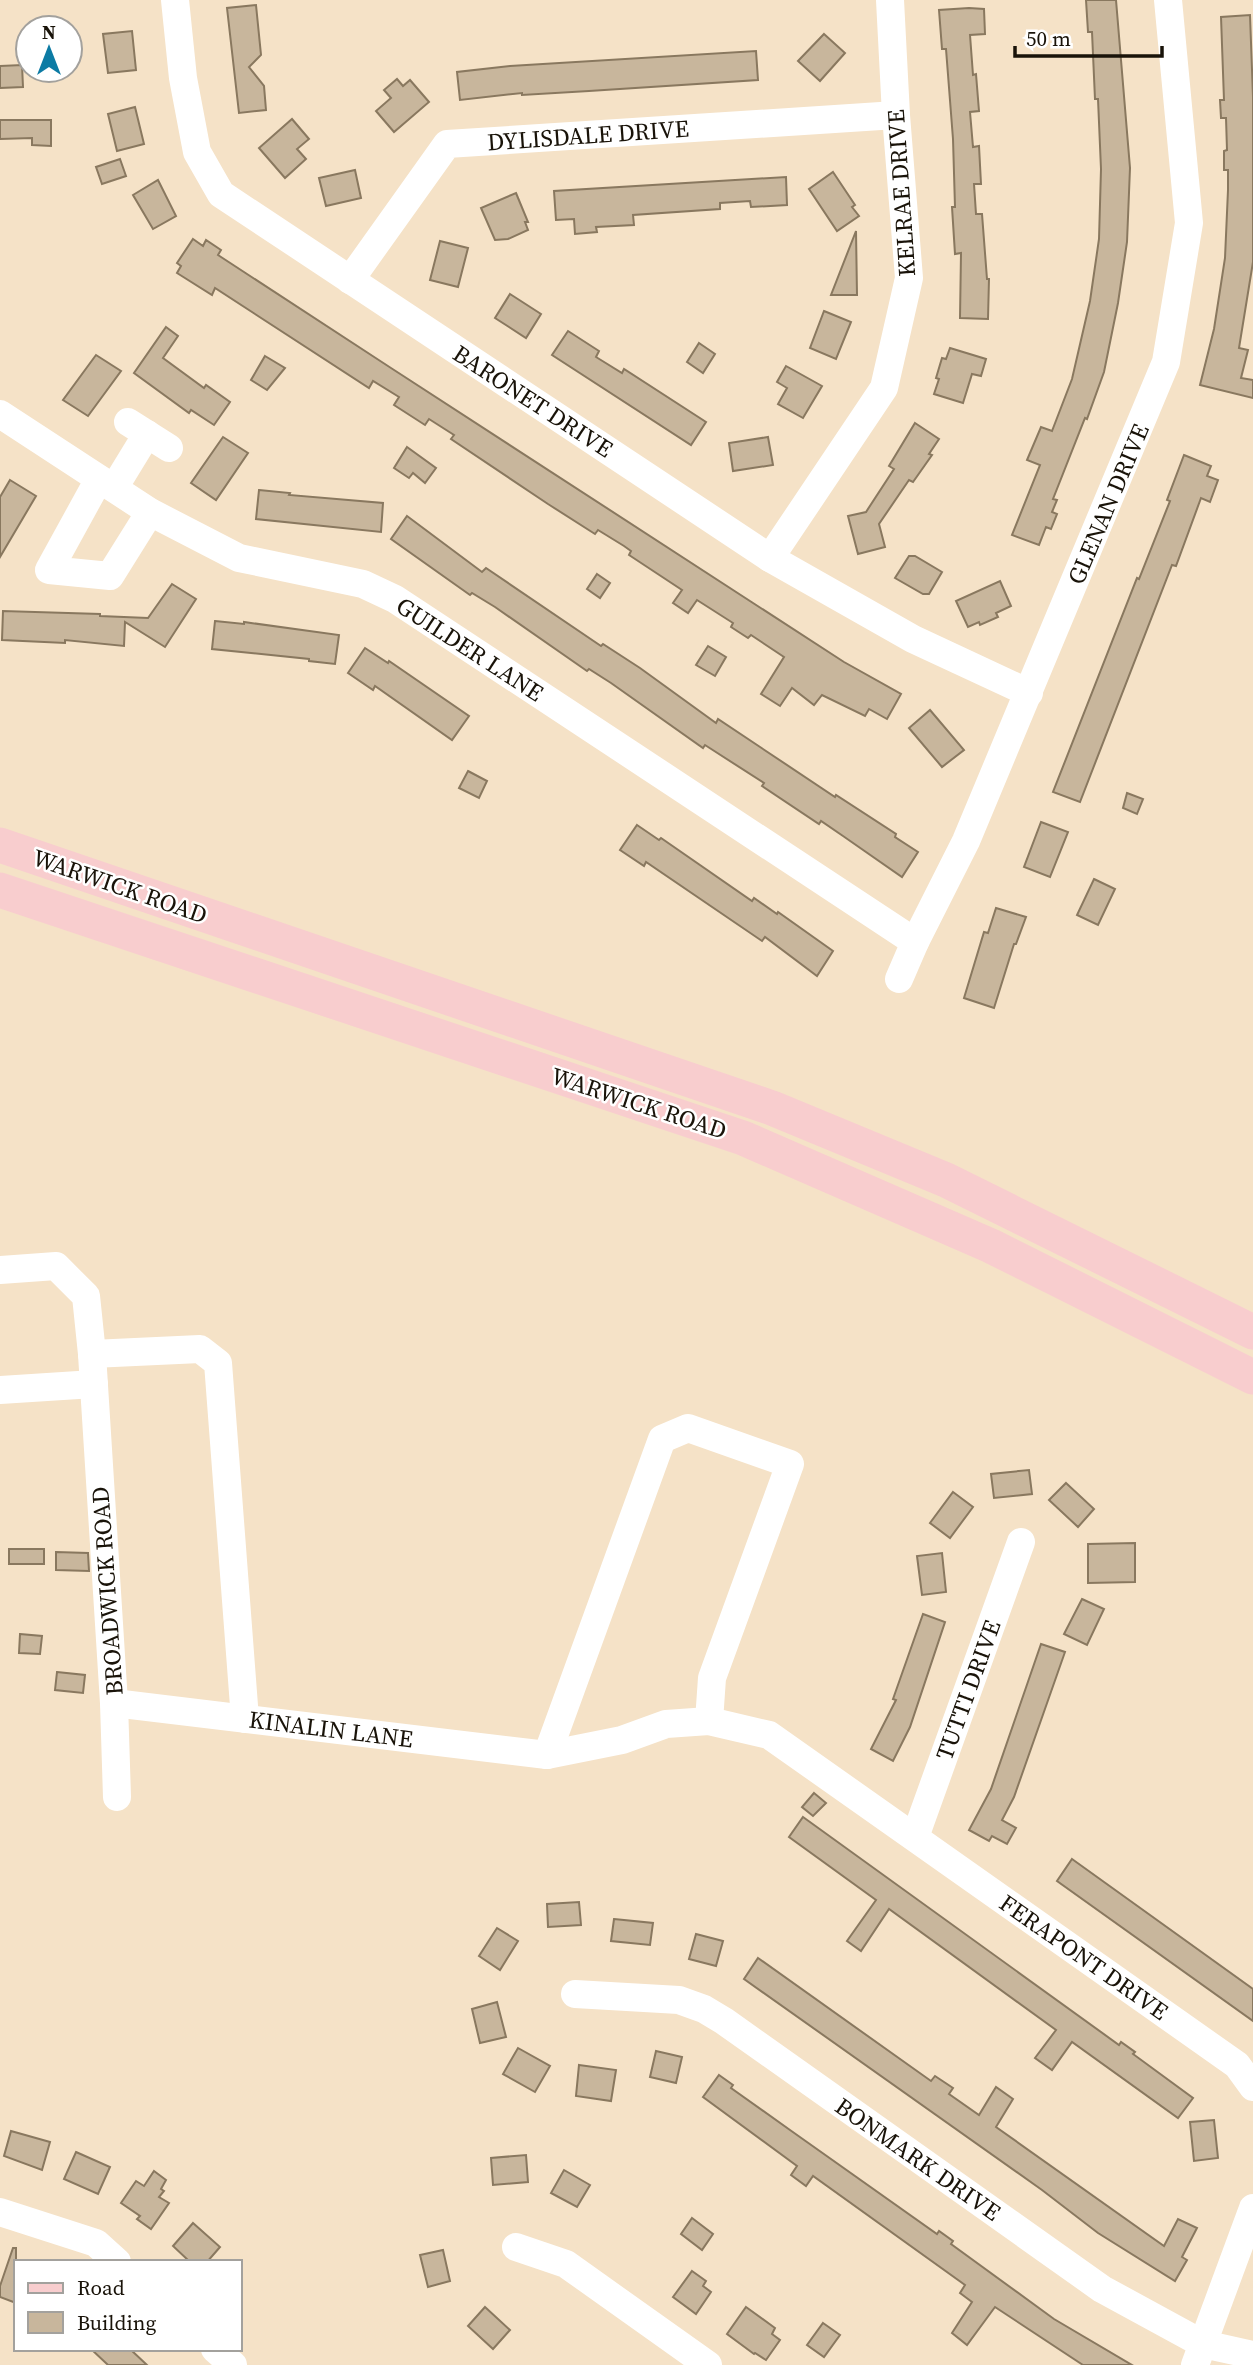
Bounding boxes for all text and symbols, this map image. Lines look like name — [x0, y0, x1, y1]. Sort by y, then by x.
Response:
north arrow — [14, 14, 84, 84]
scale bar — [1015, 14, 1162, 58]
text: N — [42, 19, 56, 45]
text: 50 m — [1026, 24, 1071, 53]
street label: KELRAE DRIVE — [879, 108, 923, 278]
street label: DYLISDALE DRIVE — [486, 111, 690, 159]
street label: BARONET DRIVE — [447, 337, 619, 465]
street label: GLENAN DRIVE — [1059, 419, 1157, 589]
street label: GUILDER LANE — [390, 589, 550, 709]
street label: WARWICK ROAD — [28, 841, 212, 931]
street label: WARWICK ROAD — [547, 1059, 731, 1147]
street label: BROADWICK ROAD — [83, 1485, 131, 1697]
street label: TUTTI DRIVE — [927, 1615, 1009, 1765]
street label: KINALIN LANE — [247, 1703, 415, 1755]
street label: FERAPONT DRIVE — [993, 1886, 1175, 2028]
street label: BONMARK DRIVE — [829, 2090, 1007, 2228]
legend — [14, 2260, 242, 2351]
text: Road — [77, 2273, 125, 2302]
text: Building — [77, 2308, 156, 2337]

